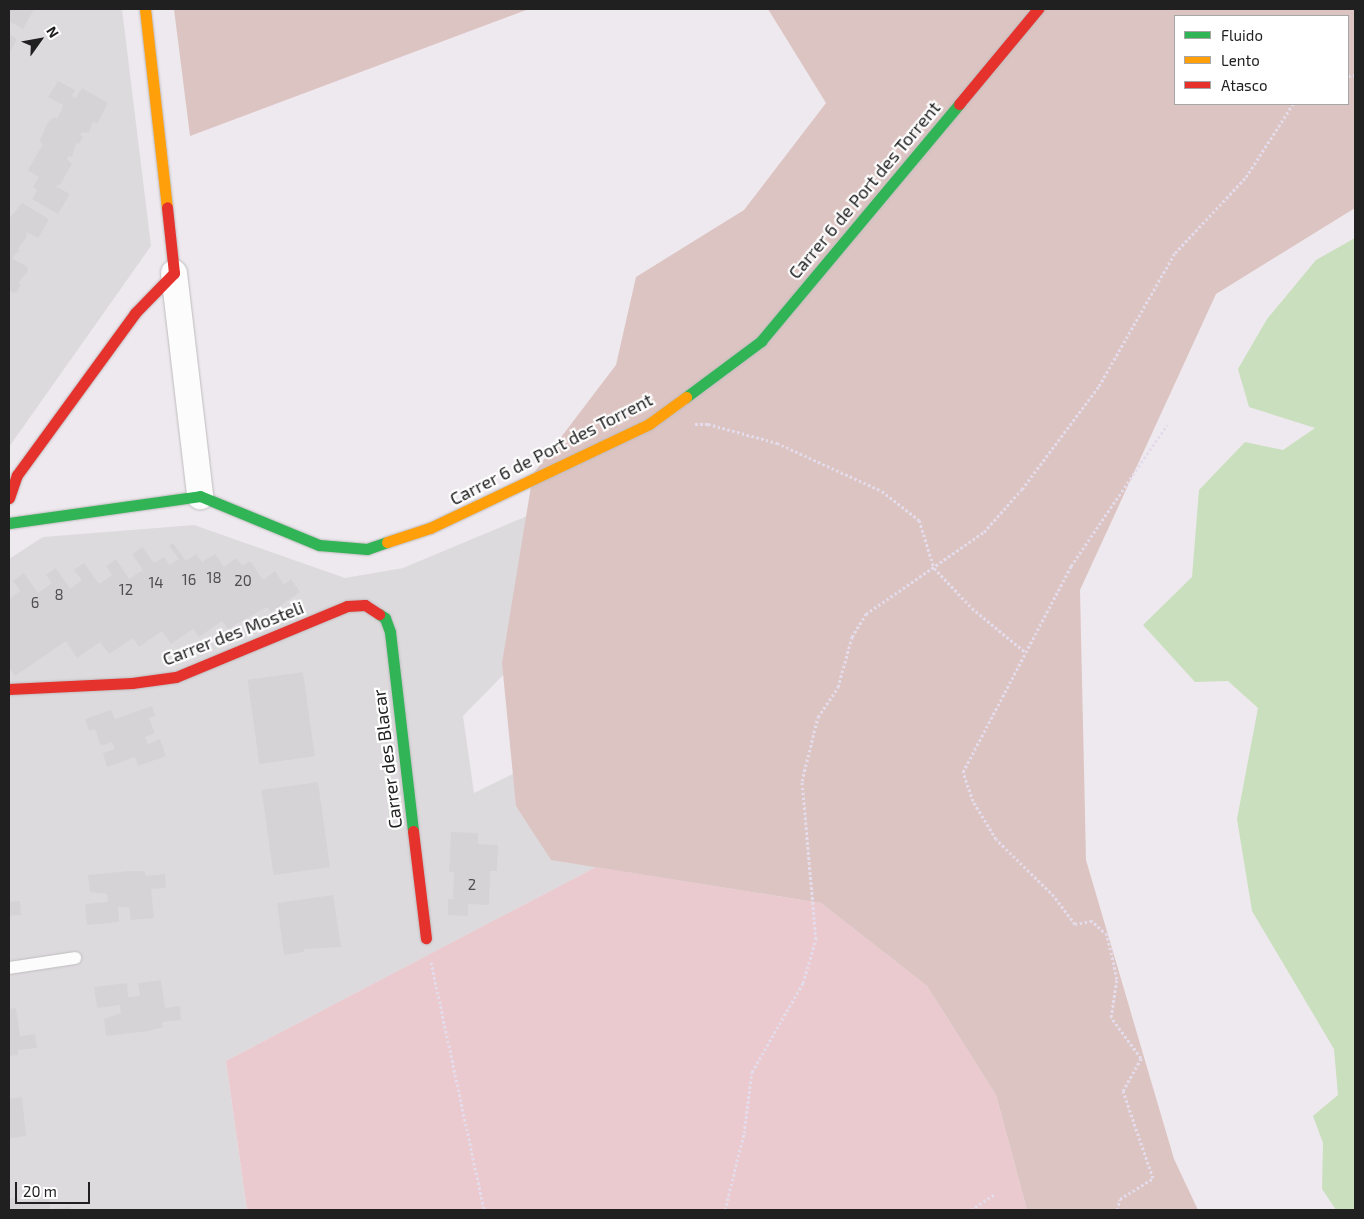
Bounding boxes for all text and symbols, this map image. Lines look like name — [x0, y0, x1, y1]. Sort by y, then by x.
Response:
north arrow — [15, 15, 65, 65]
legend — [1174, 15, 1349, 105]
text: N — [43, 23, 63, 41]
text: Fluido — [1221, 26, 1263, 44]
text: Lento — [1221, 51, 1260, 69]
text: Atasco — [1221, 76, 1267, 94]
street label: Carrer 6 de Port des Torrent — [783, 97, 945, 283]
street label: Carrer 6 de Port des Torrent — [446, 388, 656, 510]
house number: 18 — [206, 569, 222, 587]
house number: 16 — [182, 571, 196, 589]
house number: 20 — [234, 572, 252, 590]
house number: 14 — [148, 574, 164, 592]
house number: 12 — [119, 581, 133, 599]
house number: 8 — [54, 586, 64, 604]
house number: 6 — [31, 594, 39, 612]
street label: Carrer des Mosteli — [159, 596, 307, 670]
street label: Carrer des Blacar — [368, 688, 406, 830]
house number: 2 — [468, 876, 476, 894]
scale bar — [18, 1172, 92, 1204]
text: 20 m — [23, 1182, 57, 1200]

